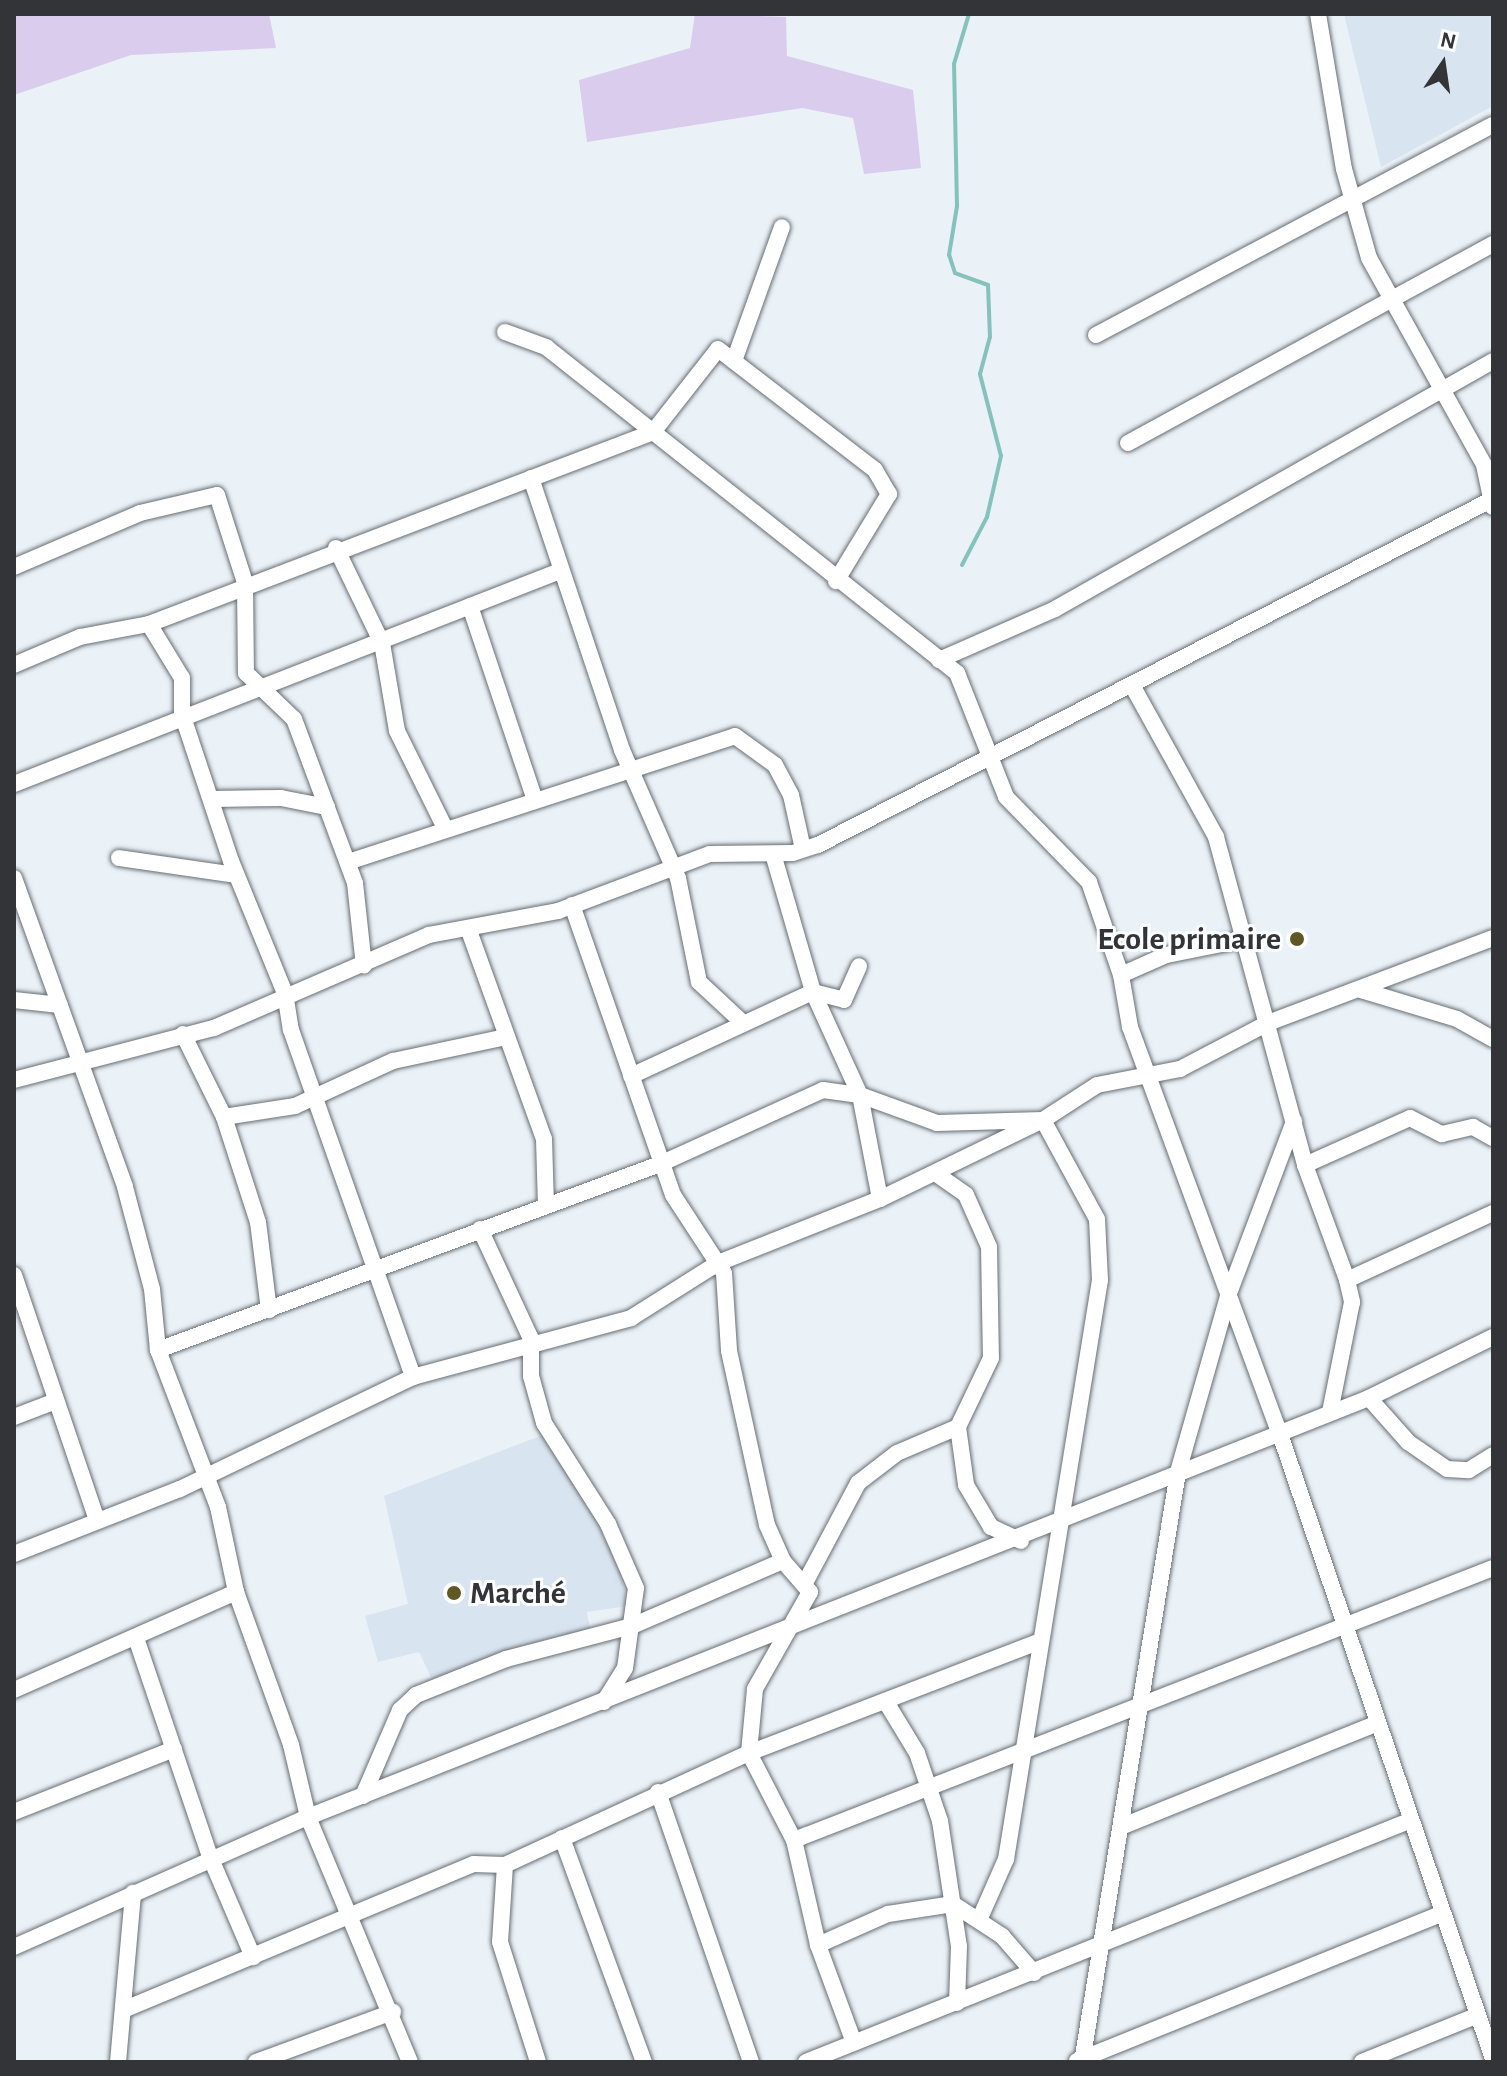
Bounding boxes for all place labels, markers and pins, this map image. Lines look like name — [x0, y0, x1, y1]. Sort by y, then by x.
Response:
place label: Ecole primaire — [1097, 920, 1281, 958]
marker: Ecole primaire — [1288, 930, 1306, 948]
place label: Marché — [470, 1574, 566, 1612]
marker: Marché — [445, 1584, 463, 1602]

